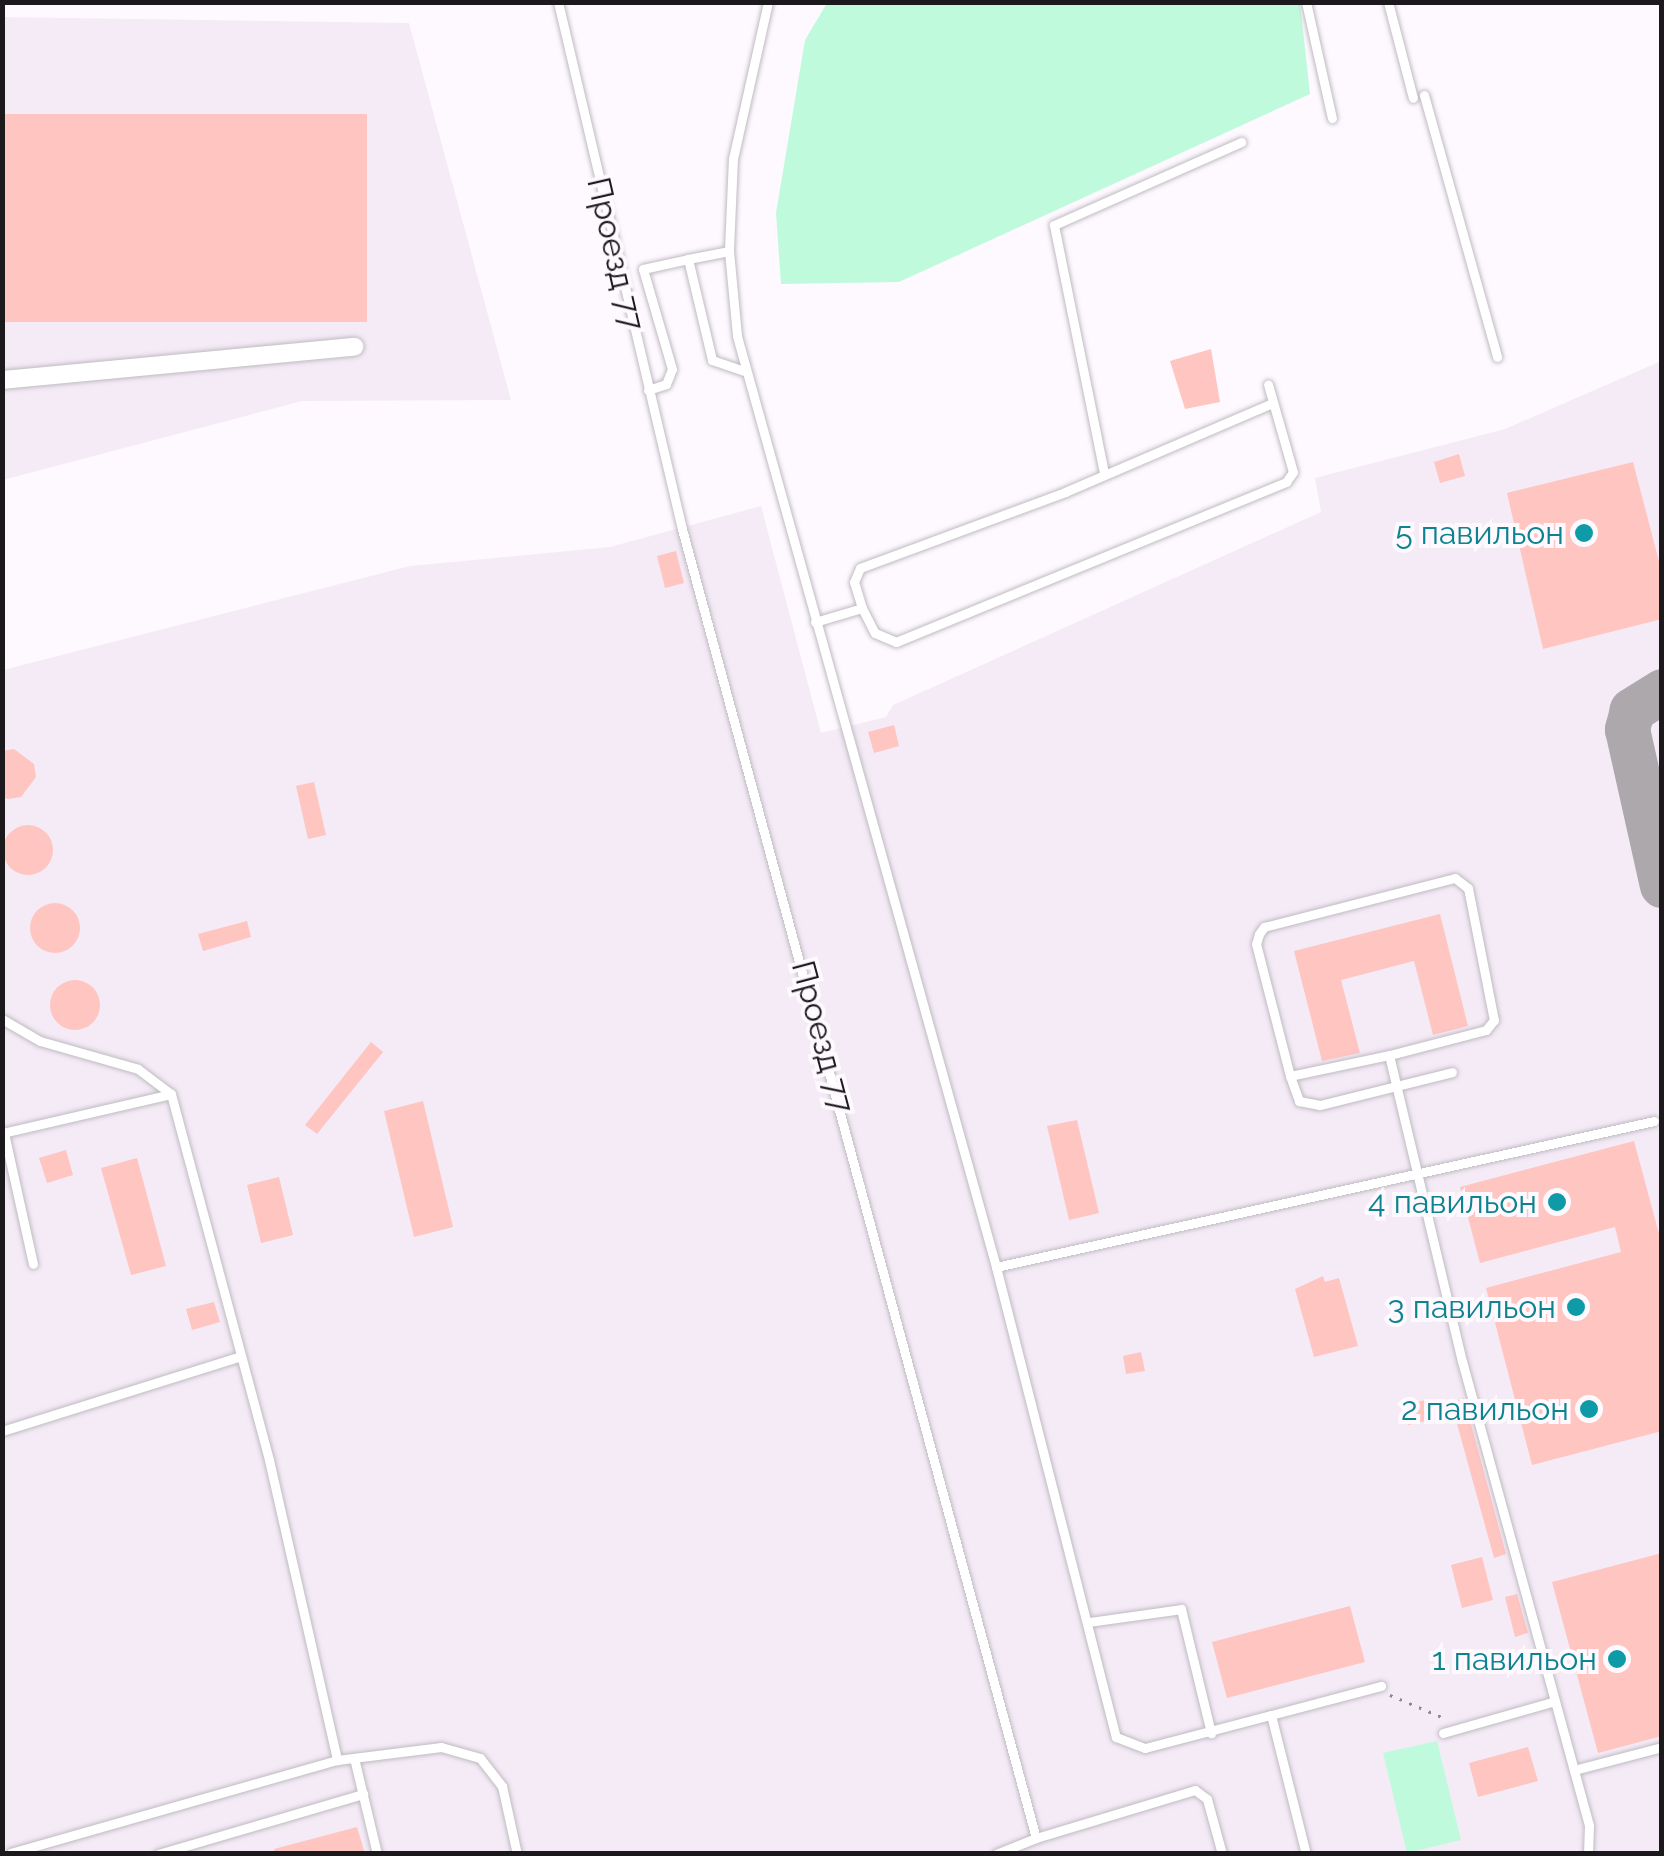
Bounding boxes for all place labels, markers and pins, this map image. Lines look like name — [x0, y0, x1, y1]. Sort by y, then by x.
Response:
place label: 5 павильон — [1395, 514, 1564, 552]
marker: 5 павильон — [1573, 522, 1595, 544]
place label: 4 павильон — [1368, 1183, 1537, 1221]
marker: 4 павильон — [1546, 1191, 1568, 1213]
place label: 3 павильон — [1387, 1288, 1556, 1326]
marker: 3 павильон — [1565, 1296, 1587, 1318]
place label: 2 павильон — [1401, 1390, 1569, 1428]
marker: 2 павильон — [1578, 1398, 1600, 1420]
place label: 1 павильон — [1432, 1640, 1597, 1678]
marker: 1 павильон — [1606, 1648, 1628, 1670]

